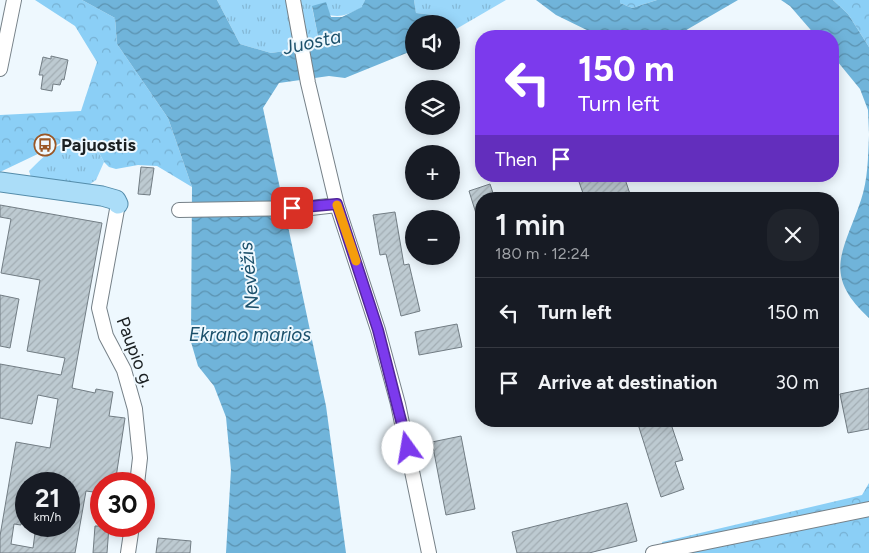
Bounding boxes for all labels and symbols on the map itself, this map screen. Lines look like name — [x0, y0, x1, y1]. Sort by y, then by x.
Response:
water label: Juosta — [280, 25, 343, 60]
bus stop icon: Pajuostis — [33, 133, 57, 157]
place label: Pajuostis — [61, 134, 137, 156]
pin — [271, 187, 313, 229]
water label: Nevėžis — [234, 241, 264, 311]
street label: Paupio g. — [112, 314, 158, 390]
water label: Ekrano marios — [189, 323, 311, 346]
position arrow — [381, 421, 433, 473]
speed limit sign: 30 — [90, 472, 155, 537]

